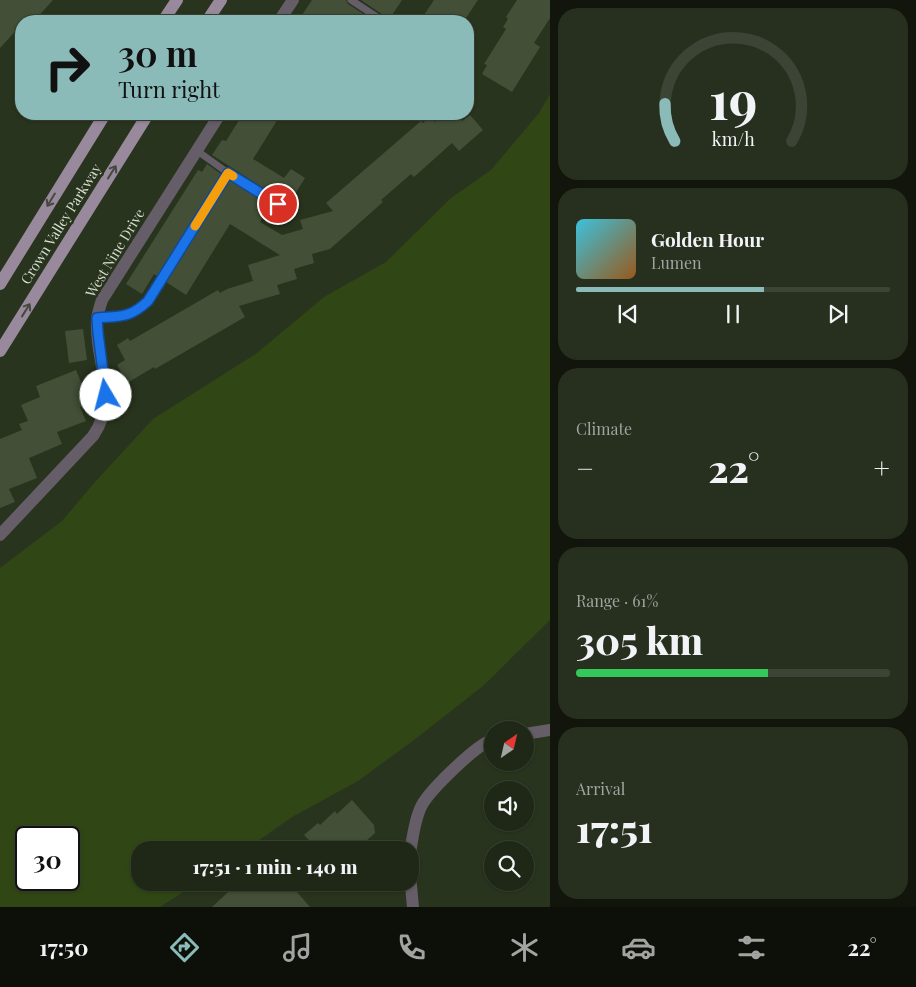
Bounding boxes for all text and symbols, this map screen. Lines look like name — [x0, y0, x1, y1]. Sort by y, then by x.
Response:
text: 30 m — [118, 29, 198, 76]
icon: right — [35, 35, 100, 100]
text: 19 — [709, 64, 757, 133]
text: Turn right — [118, 74, 220, 104]
text: km/h — [712, 127, 755, 150]
street label: Crown Valley Parkway — [16, 160, 105, 288]
one-way arrow — [107, 165, 117, 179]
pin — [257, 183, 299, 225]
icon: arrive — [264, 190, 292, 218]
one-way arrow — [46, 192, 56, 206]
street label: West Nine Drive — [80, 205, 149, 301]
text: Golden Hour — [651, 226, 764, 252]
text: Lumen — [651, 252, 702, 273]
icon: previous — [614, 300, 642, 328]
icon: pause — [719, 300, 747, 328]
icon: next — [824, 300, 852, 328]
one-way arrow — [21, 303, 31, 317]
position arrow — [79, 368, 131, 420]
text: Climate — [576, 418, 632, 439]
text: 22° — [708, 442, 760, 493]
text: − — [576, 449, 594, 486]
text: + — [874, 449, 890, 486]
text: Range · 61% — [576, 590, 658, 611]
text: 305 km — [576, 614, 703, 665]
north arrow — [484, 721, 534, 771]
map controls — [484, 721, 534, 891]
text: Arrival — [576, 778, 625, 799]
button: sound — [484, 781, 534, 831]
text: 17:51 — [576, 802, 653, 853]
speed limit sign: 30 — [15, 826, 80, 891]
button: search — [484, 841, 534, 891]
text: 17:51 · 1 min · 140 m — [192, 853, 358, 879]
icon: directions — [167, 930, 202, 965]
icon: music — [280, 930, 315, 965]
icon: phone — [394, 930, 429, 965]
icon: climate — [507, 930, 542, 965]
icon: car — [621, 930, 656, 965]
icon: filters — [734, 930, 769, 965]
text: 17:50 — [39, 932, 88, 962]
text: 22° — [847, 932, 877, 962]

